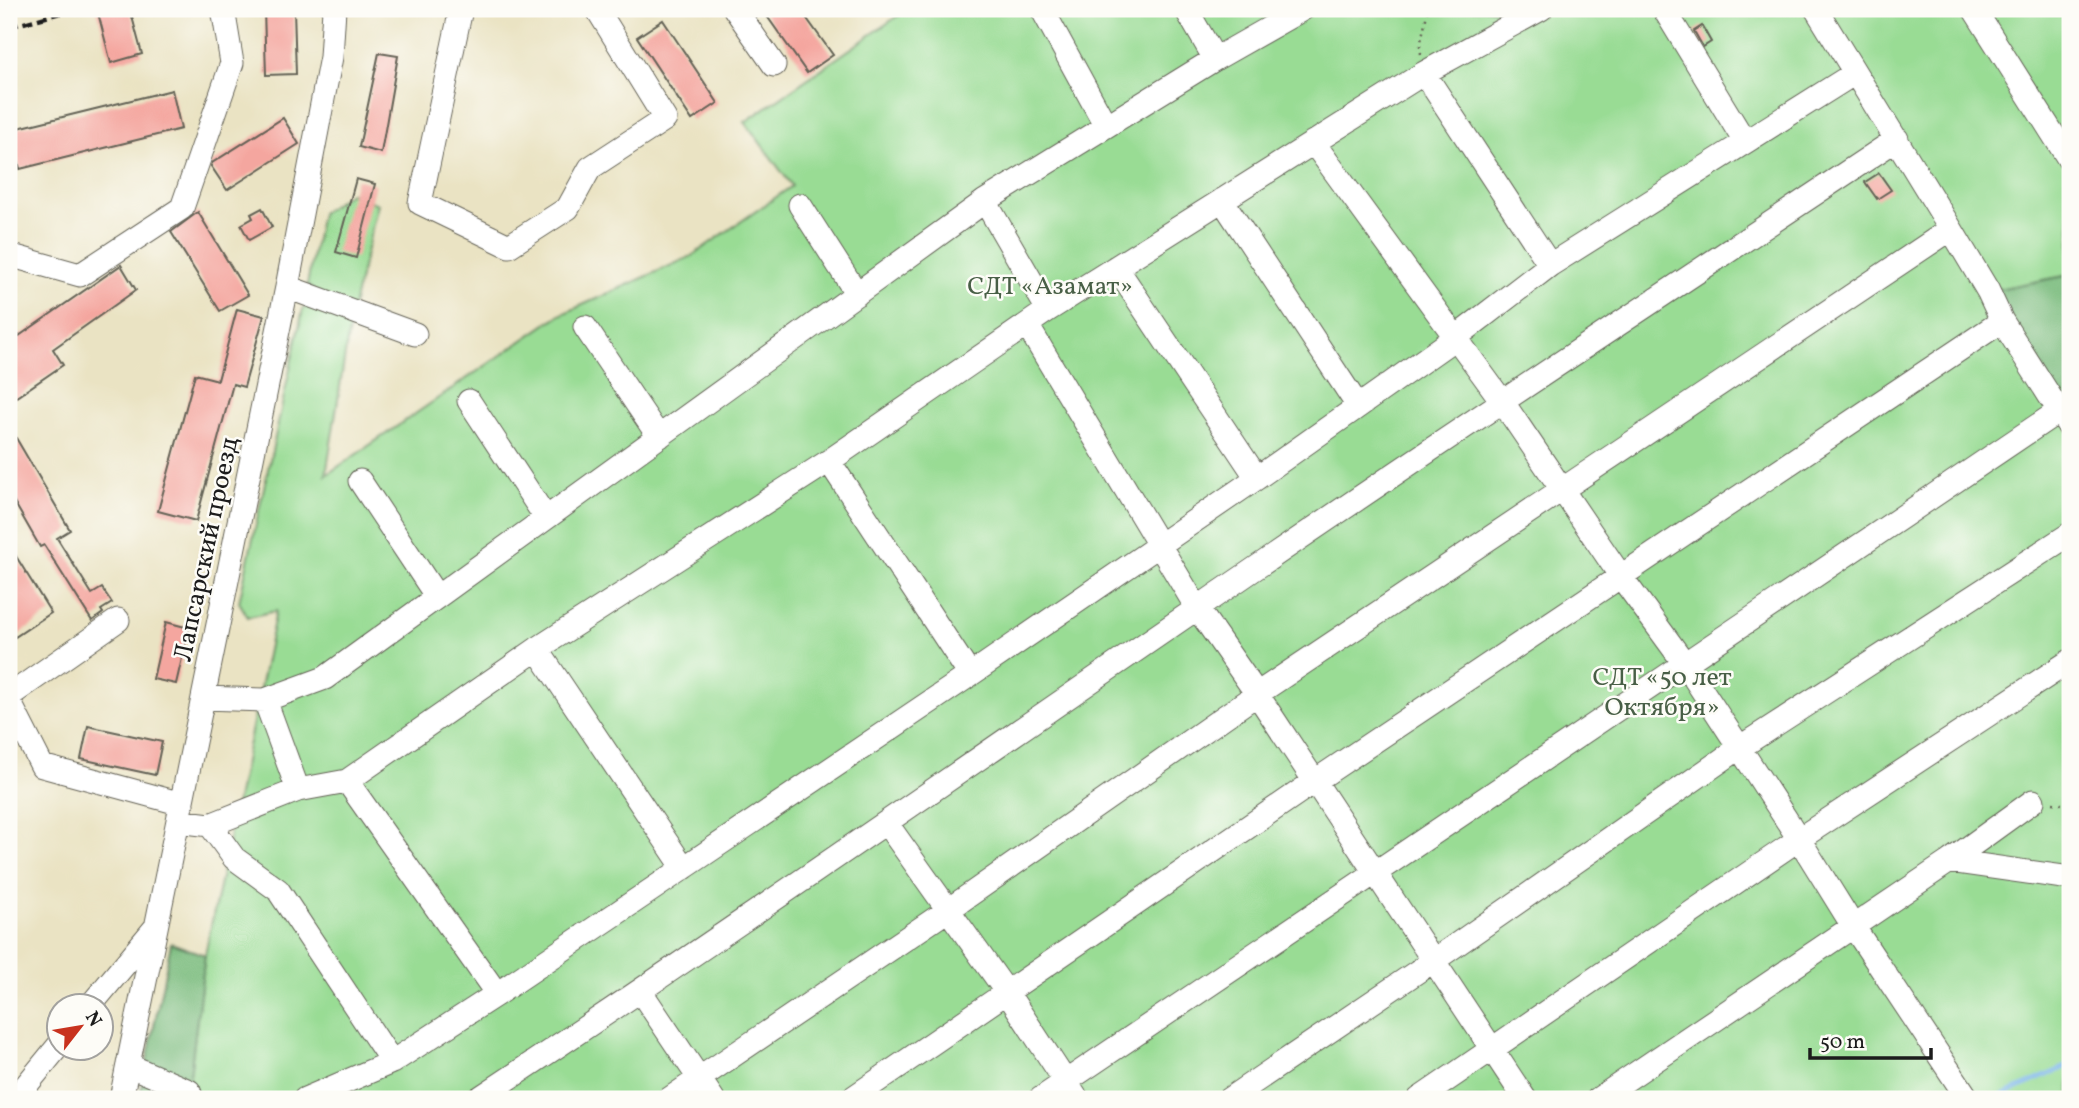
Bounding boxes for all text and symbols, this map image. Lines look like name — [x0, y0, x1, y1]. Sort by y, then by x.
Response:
park label: СДТ «Азамат» — [967, 269, 1133, 305]
street label: Лапсарский проезд — [166, 433, 248, 665]
park label: СДТ «50 лет Октября» — [1592, 660, 1732, 726]
north arrow — [46, 992, 116, 1062]
text: N — [78, 1007, 108, 1032]
scale bar — [1810, 1017, 1930, 1061]
text: 50 m — [1820, 1028, 1865, 1057]

